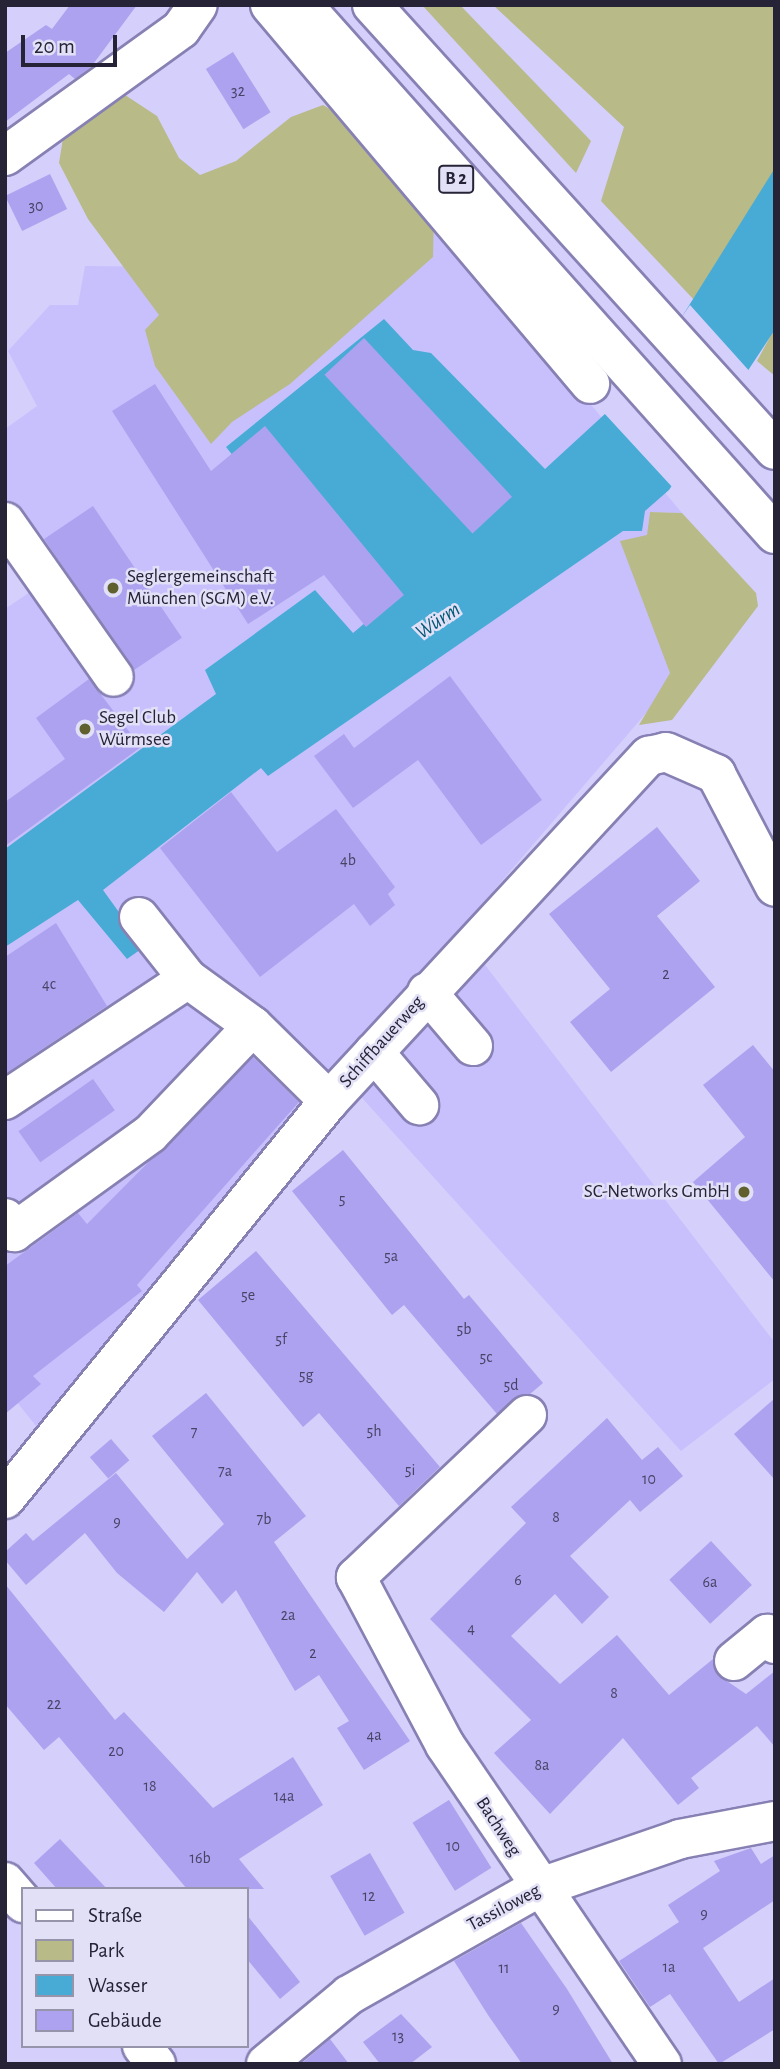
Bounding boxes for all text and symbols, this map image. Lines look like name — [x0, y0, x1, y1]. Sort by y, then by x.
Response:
scale bar — [24, 21, 121, 65]
text: 20 m — [34, 36, 75, 57]
house number: 32 — [231, 81, 245, 101]
road number: B 2 — [437, 164, 475, 194]
house number: 30 — [28, 196, 44, 216]
place label: Seglergemeinschaft München (SGM) e.V. — [127, 566, 274, 610]
marker: Seglergemeinschaft München (SGM) e.V. — [105, 580, 121, 596]
water label: Würm — [411, 597, 465, 645]
place label: Segel Club Würmsee — [99, 707, 176, 751]
marker: Segel Club Würmsee — [77, 721, 93, 737]
house number: 4b — [340, 850, 356, 870]
house number: 2 — [662, 964, 670, 984]
house number: 4c — [42, 974, 56, 994]
street label: Schiffbauerweg — [335, 991, 429, 1093]
place label: SC-Networks GmbH — [584, 1181, 730, 1203]
marker: SC-Networks GmbH — [736, 1184, 752, 1200]
house number: 5 — [339, 1189, 345, 1209]
house number: 5a — [384, 1246, 398, 1266]
house number: 5e — [241, 1285, 255, 1305]
house number: 5b — [457, 1319, 471, 1339]
house number: 5f — [275, 1329, 287, 1349]
house number: 5c — [480, 1347, 492, 1367]
house number: 5g — [299, 1365, 313, 1385]
house number: 5d — [504, 1375, 518, 1395]
house number: 5h — [366, 1421, 382, 1441]
house number: 7 — [191, 1422, 197, 1442]
house number: 5i — [405, 1460, 415, 1480]
house number: 7a — [218, 1461, 232, 1481]
house number: 10 — [642, 1469, 656, 1489]
house number: 8 — [552, 1507, 560, 1527]
house number: 7b — [257, 1509, 271, 1529]
house number: 9 — [113, 1512, 121, 1532]
house number: 6 — [514, 1570, 522, 1590]
house number: 6a — [703, 1572, 717, 1592]
house number: 2a — [281, 1605, 295, 1625]
house number: 4 — [467, 1618, 475, 1638]
house number: 2 — [309, 1643, 317, 1663]
house number: 8 — [610, 1683, 618, 1703]
house number: 22 — [47, 1694, 61, 1714]
house number: 4a — [366, 1725, 382, 1745]
house number: 20 — [108, 1741, 124, 1761]
house number: 8a — [535, 1755, 549, 1775]
house number: 18 — [143, 1776, 157, 1796]
house number: 14a — [274, 1786, 294, 1806]
street label: Bachweg — [470, 1793, 526, 1861]
house number: 10 — [446, 1836, 460, 1856]
house number: 16b — [189, 1848, 211, 1868]
street label: Tassiloweg — [464, 1879, 544, 1937]
house number: 12 — [363, 1886, 375, 1906]
legend — [21, 1887, 248, 2048]
house number: 9 — [700, 1904, 708, 1924]
text: Straße — [88, 1905, 142, 1926]
text: Park — [88, 1940, 124, 1961]
house number: 1a — [663, 1957, 675, 1977]
house number: 11 — [498, 1958, 510, 1978]
text: Wasser — [88, 1975, 147, 1996]
house number: 9 — [552, 1999, 560, 2019]
text: Gebäude — [88, 2010, 162, 2031]
house number: 13 — [392, 2026, 404, 2046]

